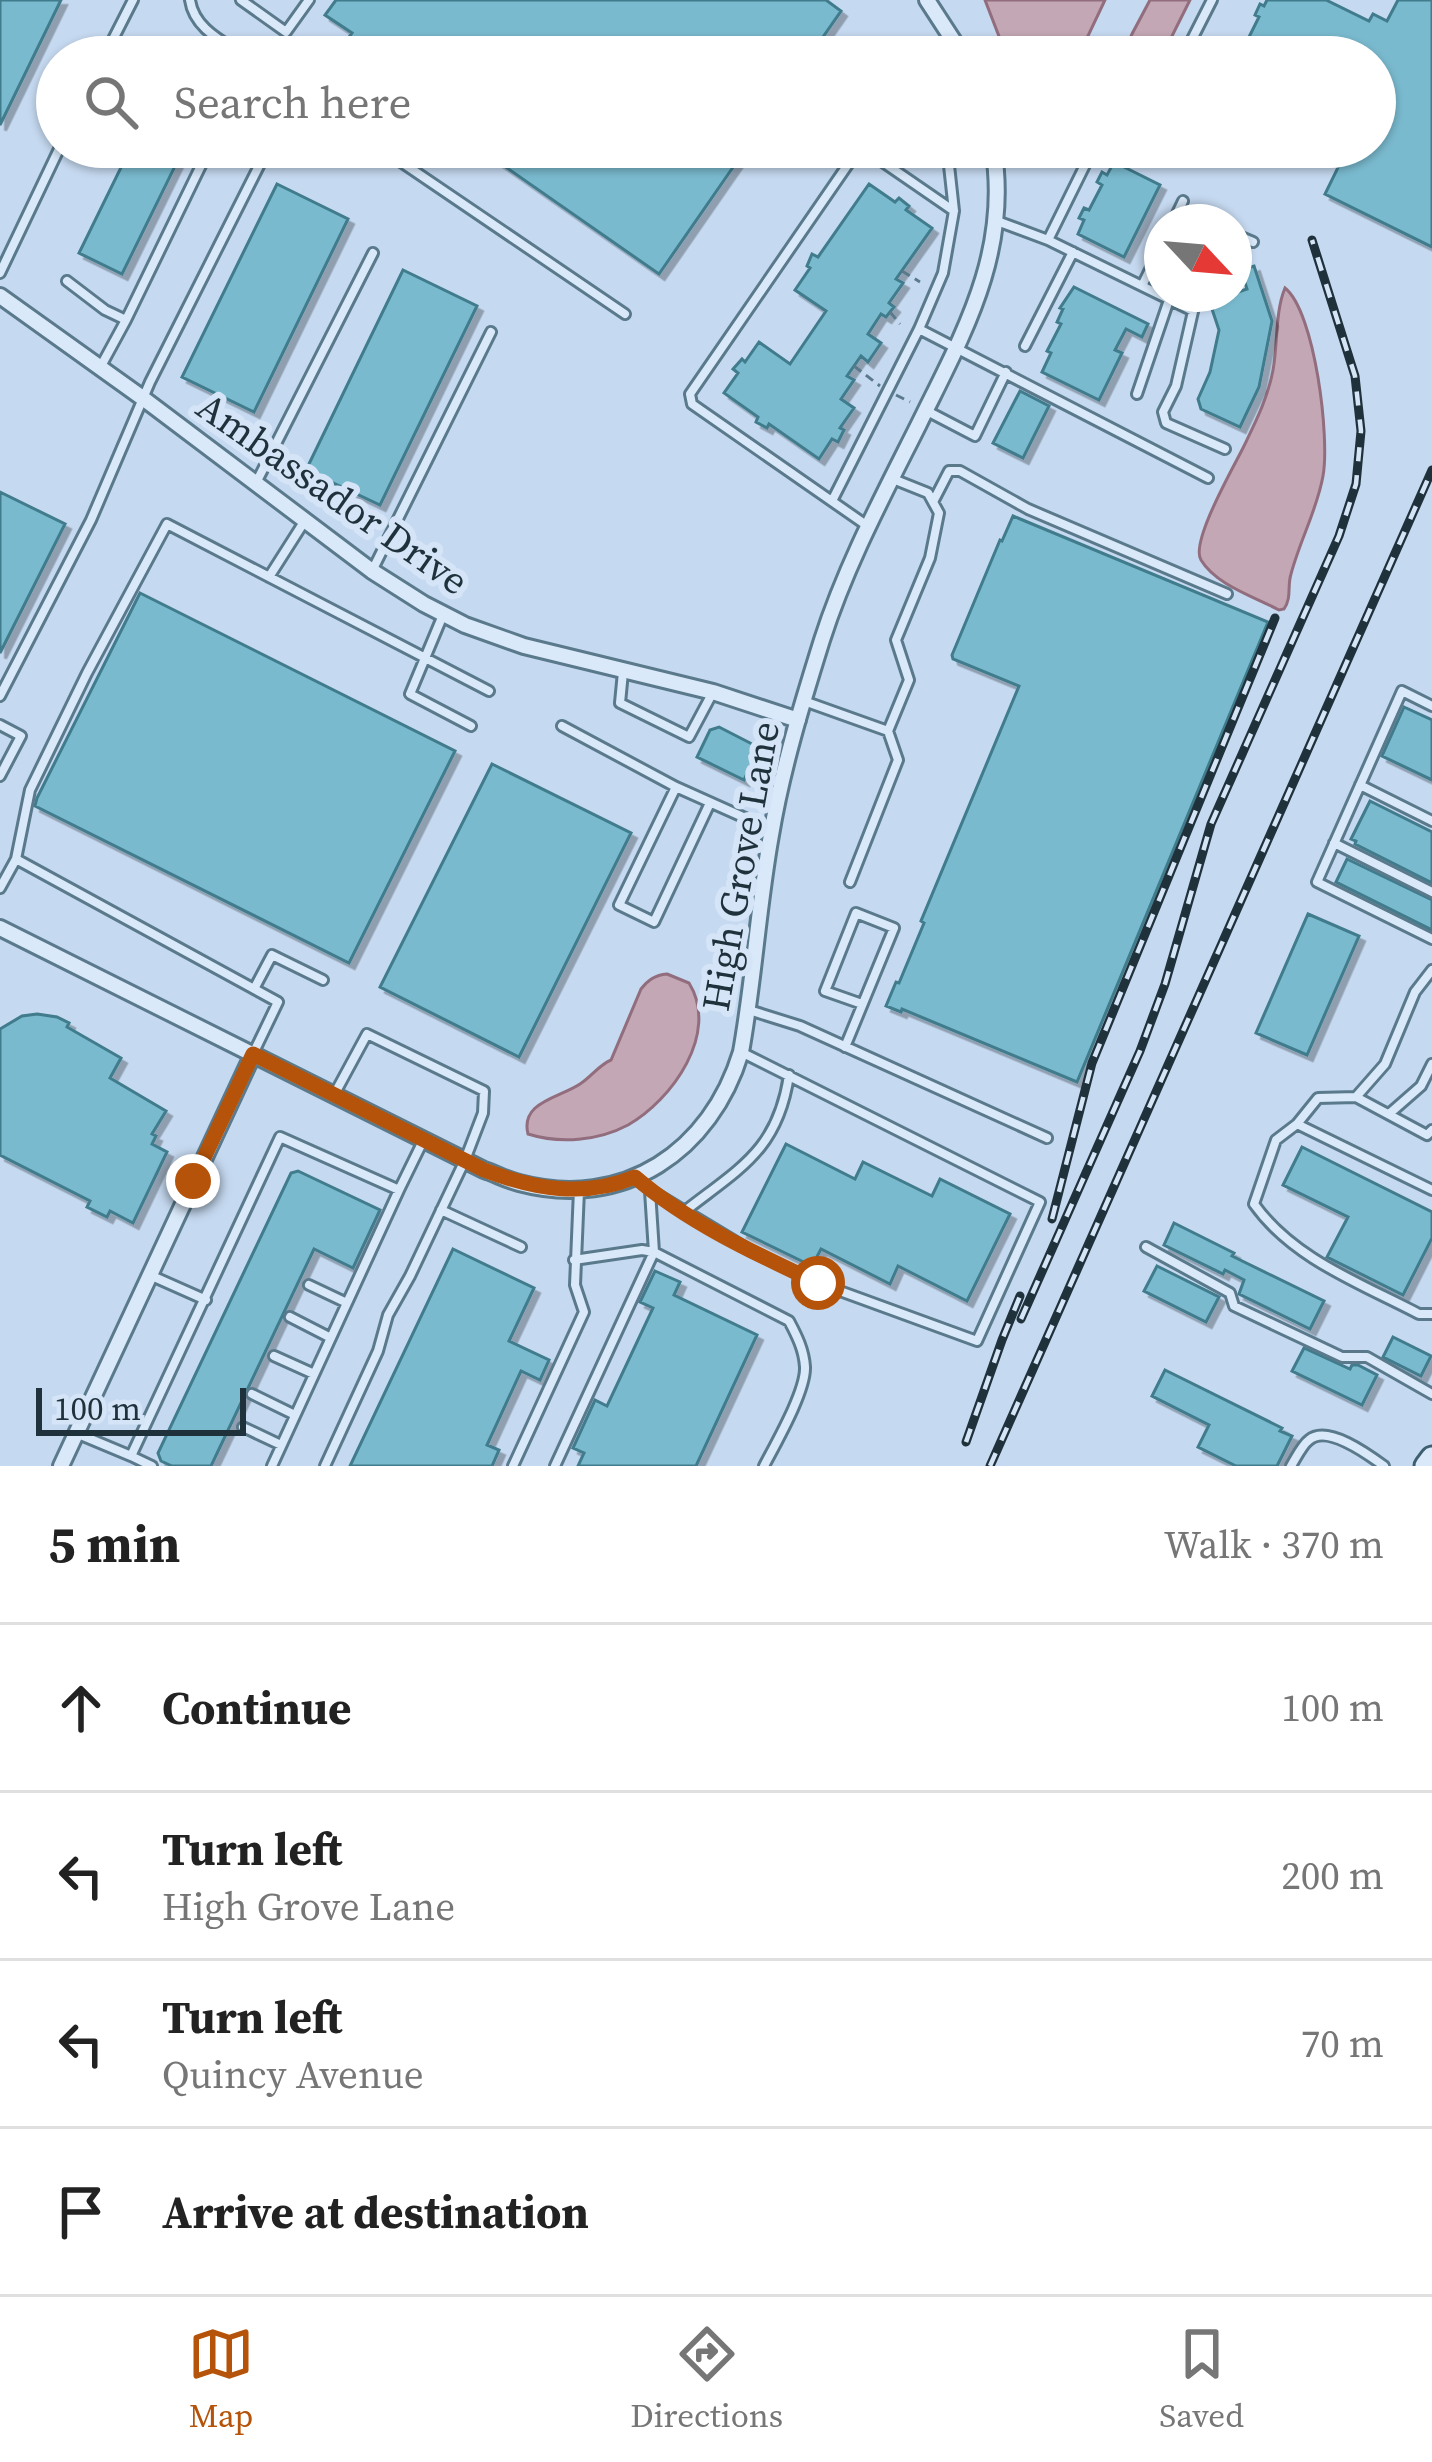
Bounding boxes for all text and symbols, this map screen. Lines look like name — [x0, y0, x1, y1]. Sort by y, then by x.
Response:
search box — [36, 36, 1396, 168]
icon: search — [78, 69, 144, 135]
text: Search here — [174, 71, 411, 133]
north arrow — [1144, 204, 1252, 312]
street label: Ambassador Drive — [186, 380, 479, 607]
street label: High Grove Lane — [689, 717, 792, 1015]
route end — [166, 1154, 220, 1208]
route start — [791, 1256, 845, 1310]
scale bar — [36, 1382, 246, 1435]
text: 100 m — [54, 1386, 141, 1431]
text: 5 min — [48, 1509, 180, 1579]
text: Walk · 370 m — [1164, 1518, 1384, 1571]
icon: ahead — [48, 1675, 114, 1741]
text: Continue — [162, 1677, 351, 1739]
text: 100 m — [1281, 1681, 1384, 1734]
text: Turn left — [162, 1818, 342, 1880]
icon: left — [48, 1843, 114, 1909]
text: 200 m — [1281, 1849, 1384, 1902]
text: High Grove Lane — [162, 1880, 455, 1933]
text: Turn left — [162, 1986, 342, 2048]
icon: left — [48, 2011, 114, 2077]
text: 70 m — [1301, 2017, 1384, 2070]
text: Quincy Avenue — [162, 2048, 424, 2101]
icon: arrive — [48, 2179, 114, 2245]
text: Arrive at destination — [162, 2181, 589, 2243]
tab: Map — [188, 2321, 254, 2438]
tab: Directions — [630, 2321, 783, 2438]
tab: Saved — [1159, 2321, 1244, 2438]

